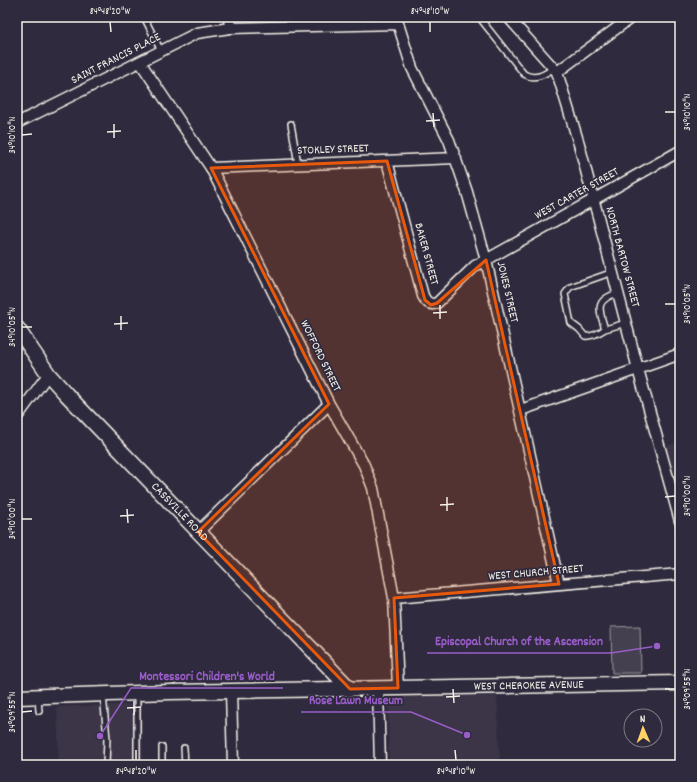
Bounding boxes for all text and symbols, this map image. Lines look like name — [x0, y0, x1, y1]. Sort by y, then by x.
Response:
text: 84°48'20"W — [90, 5, 131, 19]
text: 84°48'10"W — [411, 5, 449, 19]
street label: SAINT FRANCIS PLACE — [68, 29, 164, 89]
text: 34°10'10"N — [681, 93, 695, 131]
text: 34°10'10"N — [6, 116, 20, 154]
street label: STOKLEY STREET — [297, 140, 369, 160]
street label: WEST CARTER STREET — [532, 164, 622, 224]
street label: NORTH BARTOW STREET — [600, 205, 644, 309]
street label: BAKER STREET — [410, 221, 442, 287]
street label: JONES STREET — [492, 260, 522, 324]
text: 34°10'05"N — [681, 284, 695, 324]
text: 34°10'05"N — [6, 307, 20, 347]
street label: WOFFORD STREET — [295, 317, 345, 395]
text: 34°10'00"N — [681, 476, 695, 516]
street label: CASSVILLE ROAD — [147, 479, 212, 545]
text: 34°10'00"N — [6, 499, 20, 539]
street label: WEST CHURCH STREET — [488, 560, 584, 586]
callout: Episcopal Church of the Ascension — [427, 628, 611, 653]
text: Episcopal Church of the Ascension — [435, 633, 603, 652]
callout: Montessori Children's World — [131, 663, 283, 688]
text: Montessori Children's World — [139, 668, 275, 687]
text: 34°09'55"N — [681, 668, 695, 710]
street label: WEST CHEROKEE AVENUE — [474, 676, 584, 695]
callout: Rose Lawn Museum — [301, 687, 411, 712]
text: 34°09'55"N — [6, 691, 20, 733]
text: Rose Lawn Museum — [309, 692, 403, 711]
north arrow — [623, 708, 663, 748]
text: N — [640, 712, 646, 728]
text: 84°48'20"W — [116, 765, 157, 779]
text: 84°48'10"W — [437, 765, 475, 779]

